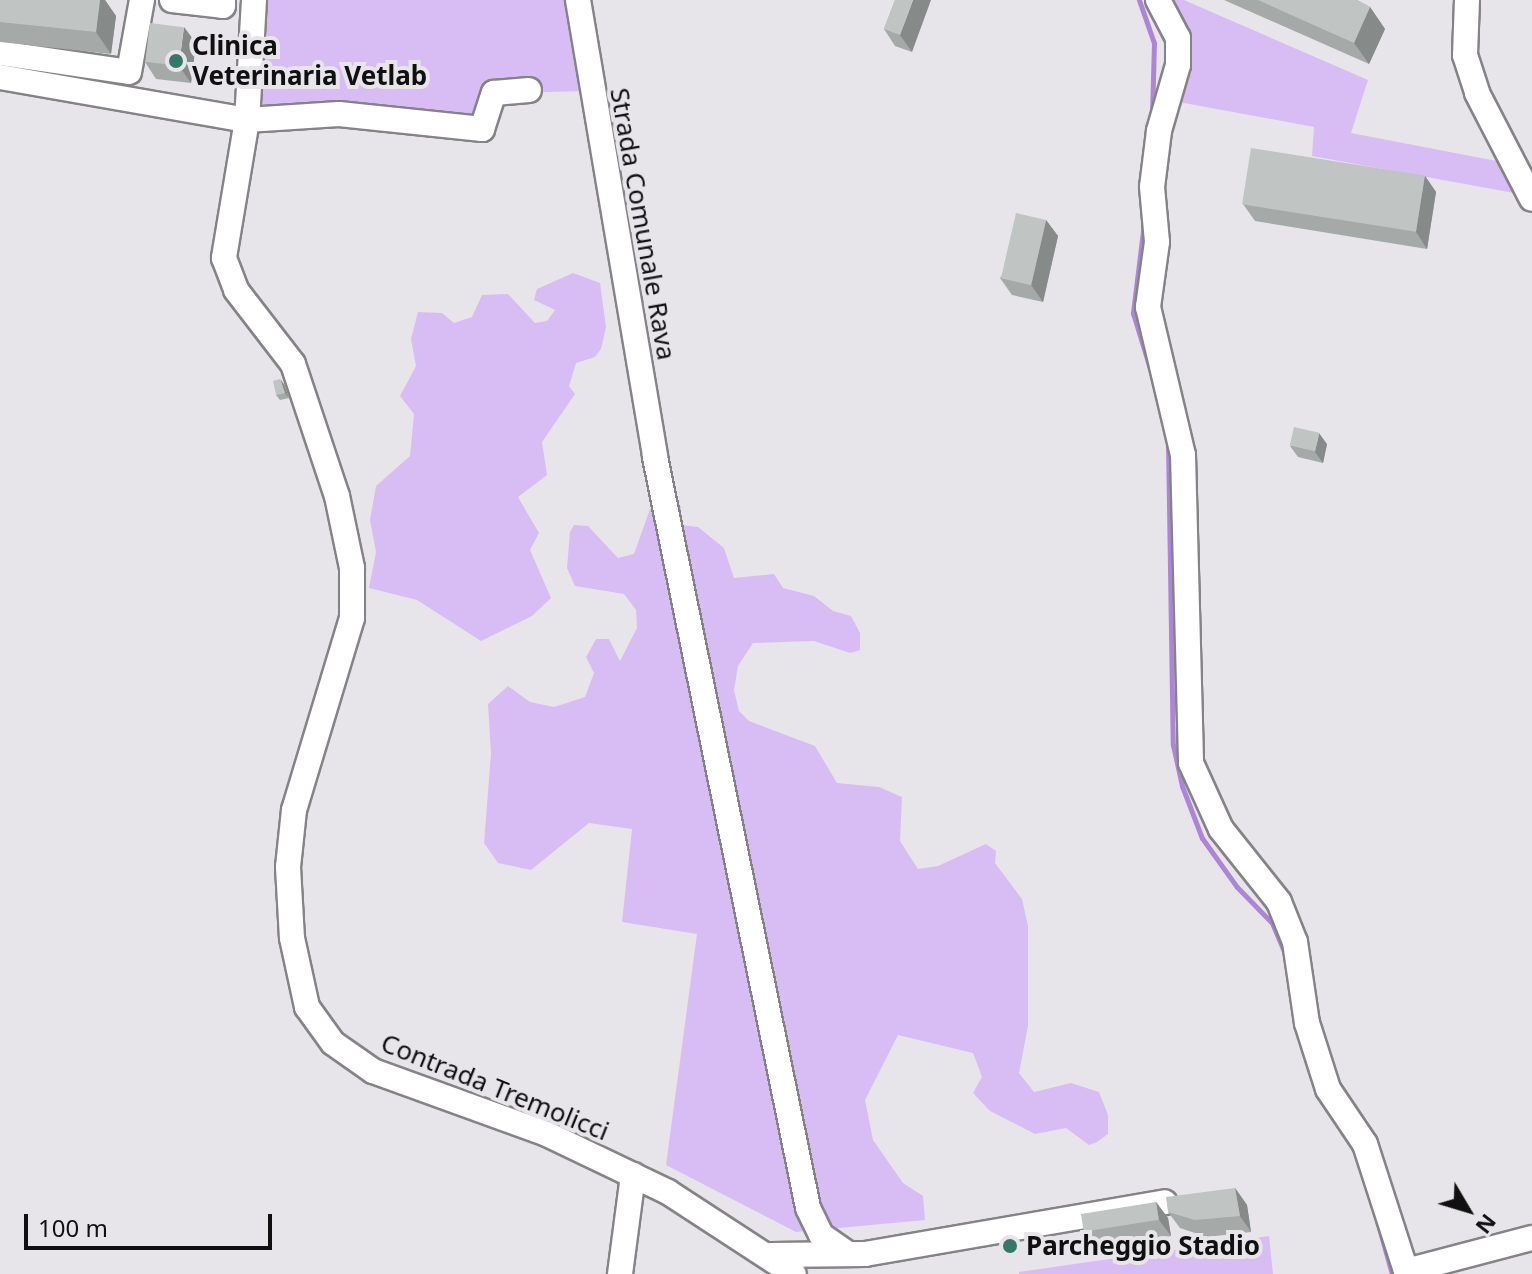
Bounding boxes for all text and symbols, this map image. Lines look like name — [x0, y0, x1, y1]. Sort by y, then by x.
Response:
place label: Clinica Veterinaria Vetlab — [192, 30, 427, 92]
marker: Clinica Veterinaria Vetlab — [167, 52, 185, 70]
street label: Strada Comunale Rava — [604, 86, 682, 362]
street label: Contrada Tremolicci — [377, 1027, 613, 1147]
north arrow — [1428, 1170, 1508, 1250]
scale bar — [28, 1198, 276, 1248]
text: N — [1470, 1208, 1504, 1241]
text: 100 m — [38, 1211, 108, 1244]
place label: Parcheggio Stadio — [1026, 1230, 1260, 1262]
marker: Parcheggio Stadio — [1001, 1237, 1019, 1255]

